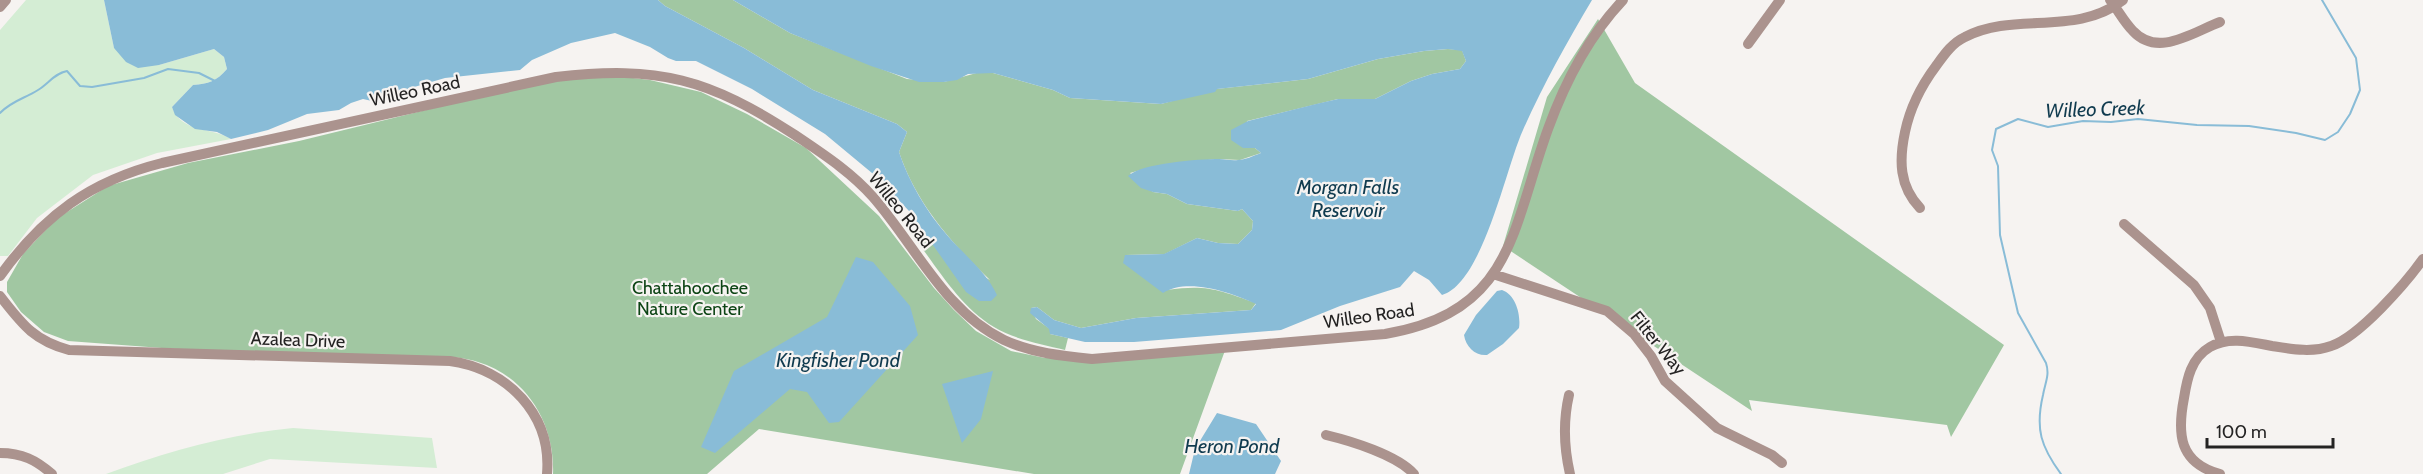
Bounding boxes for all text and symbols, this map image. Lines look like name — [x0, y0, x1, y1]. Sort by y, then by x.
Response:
street label: Willeo Road — [368, 71, 462, 111]
water label: Willeo Creek — [2045, 95, 2147, 123]
street label: Willeo Road — [864, 168, 938, 252]
water label: Morgan Falls Reservoir — [1296, 175, 1399, 222]
park label: Chattahoochee Nature Center — [632, 277, 748, 320]
street label: Willeo Road — [1322, 299, 1416, 333]
street label: Filter Way — [1626, 307, 1690, 379]
street label: Azalea Drive — [250, 327, 346, 353]
water label: Kingfisher Pond — [776, 348, 901, 372]
scale bar — [2207, 411, 2333, 449]
text: 100 m — [2216, 421, 2267, 443]
water label: Heron Pond — [1185, 434, 1280, 458]

